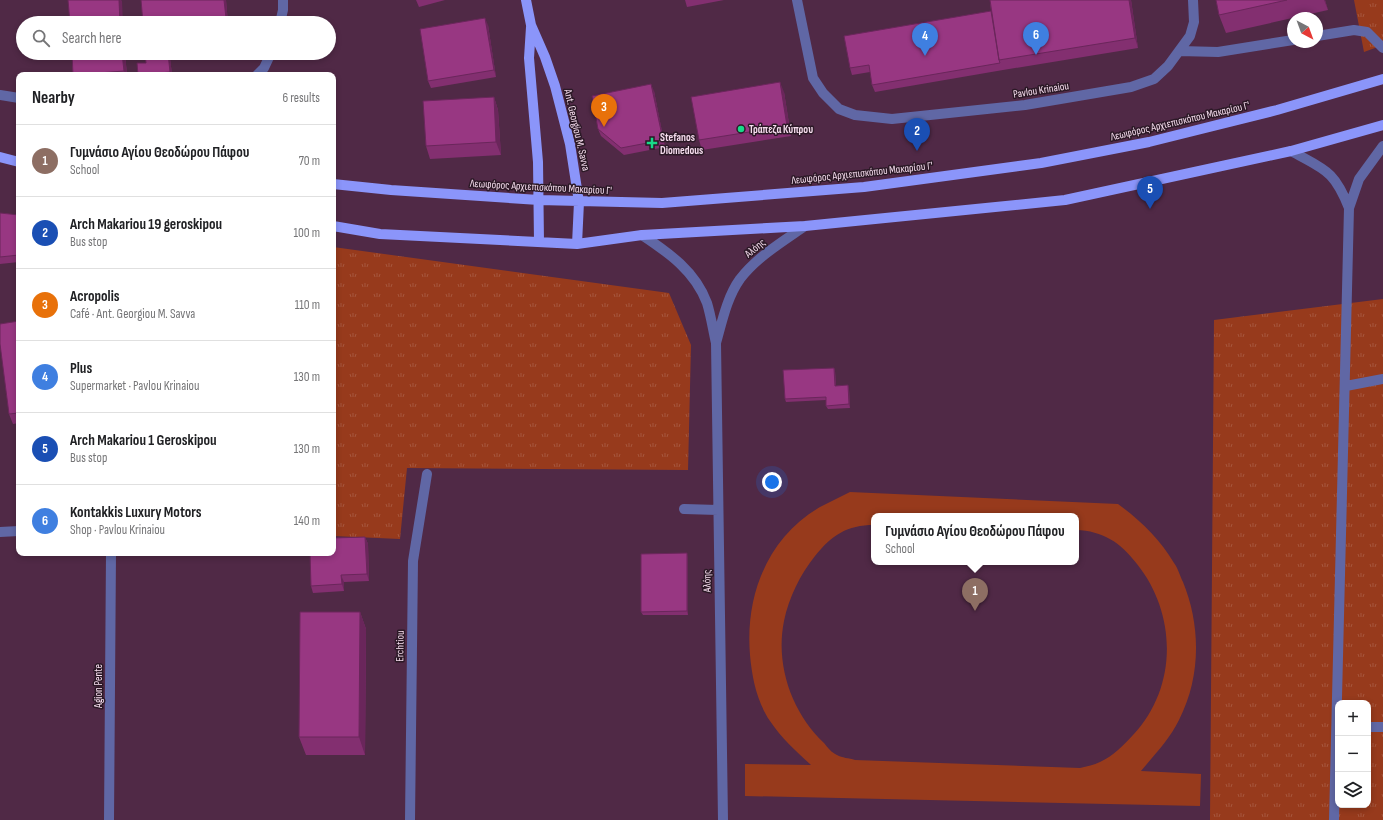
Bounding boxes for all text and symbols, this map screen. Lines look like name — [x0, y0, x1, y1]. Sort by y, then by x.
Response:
north arrow — [1287, 12, 1323, 48]
search box — [16, 16, 336, 60]
pin: 6 — [1023, 22, 1049, 55]
pin: 4 — [912, 23, 938, 56]
icon: search — [30, 27, 52, 49]
text: Search here — [62, 29, 122, 48]
street label: Pavlou Krinaiou — [1012, 79, 1070, 101]
street label: Ant. Georgiou M. Savva — [561, 87, 593, 172]
text: Nearby — [32, 88, 75, 108]
text: 6 results — [282, 90, 320, 106]
pin: 3 — [591, 94, 617, 127]
street label: Λεωφόρος Αρχιεπισκόπου Μακαρίου Γ' — [1108, 99, 1251, 144]
pin: 2 — [904, 118, 930, 151]
place label: Τράπεζα Κύπρου — [749, 123, 813, 136]
marker: Τράπεζα Κύπρου — [736, 124, 746, 134]
place label: Stefanos Diomedous — [660, 131, 703, 157]
marker: Stefanos Diomedous — [647, 138, 657, 148]
text: Γυμνάσιο Αγίου Θεοδώρου Πάφου — [70, 143, 249, 162]
text: 1 — [42, 153, 48, 169]
text: 70 m — [299, 153, 320, 169]
street label: Λεωφόρος Αρχιεπισκόπου Μακαρίου Γ' — [790, 159, 934, 187]
text: School — [70, 162, 100, 178]
pin: 5 — [1137, 176, 1163, 209]
street label: Λεωφόρος Αρχιεπισκόπου Μακαρίου Γ' — [469, 177, 613, 197]
text: Arch Makariou 19 geroskipou — [70, 215, 222, 234]
text: 2 — [42, 225, 48, 241]
text: 100 m — [293, 225, 320, 241]
text: Bus stop — [70, 234, 107, 250]
street label: Αλόης — [741, 236, 768, 261]
text: Acropolis — [70, 287, 120, 306]
text: 3 — [42, 297, 48, 313]
text: 110 m — [295, 297, 320, 313]
text: Café · Ant. Georgiou M. Savva — [70, 306, 195, 322]
text: Plus — [70, 359, 92, 378]
text: 4 — [42, 369, 48, 385]
text: 130 m — [294, 369, 320, 385]
text: Supermarket · Pavlou Krinaiou — [70, 378, 199, 394]
text: Arch Makariou 1 Geroskipou — [70, 431, 217, 450]
text: 5 — [42, 441, 48, 457]
text: 130 m — [294, 441, 320, 457]
text: Bus stop — [70, 450, 107, 466]
your location — [762, 472, 782, 492]
text: Kontakkis Luxury Motors — [70, 503, 202, 522]
text: 6 — [42, 513, 48, 529]
text: 140 m — [294, 513, 320, 529]
popup — [871, 513, 1079, 565]
text: Shop · Pavlou Krinaiou — [70, 522, 165, 538]
text: Γυμνάσιο Αγίου Θεοδώρου Πάφου — [885, 522, 1065, 541]
text: School — [885, 541, 915, 557]
street label: Αλόης — [700, 569, 714, 594]
pin: 1 — [962, 578, 988, 611]
street label: Erchtiou — [393, 630, 407, 662]
street label: Agion Pente — [92, 664, 105, 709]
map controls — [1335, 700, 1371, 808]
button: + — [1335, 700, 1371, 736]
button: − — [1335, 736, 1371, 772]
button: layers — [1335, 772, 1371, 808]

